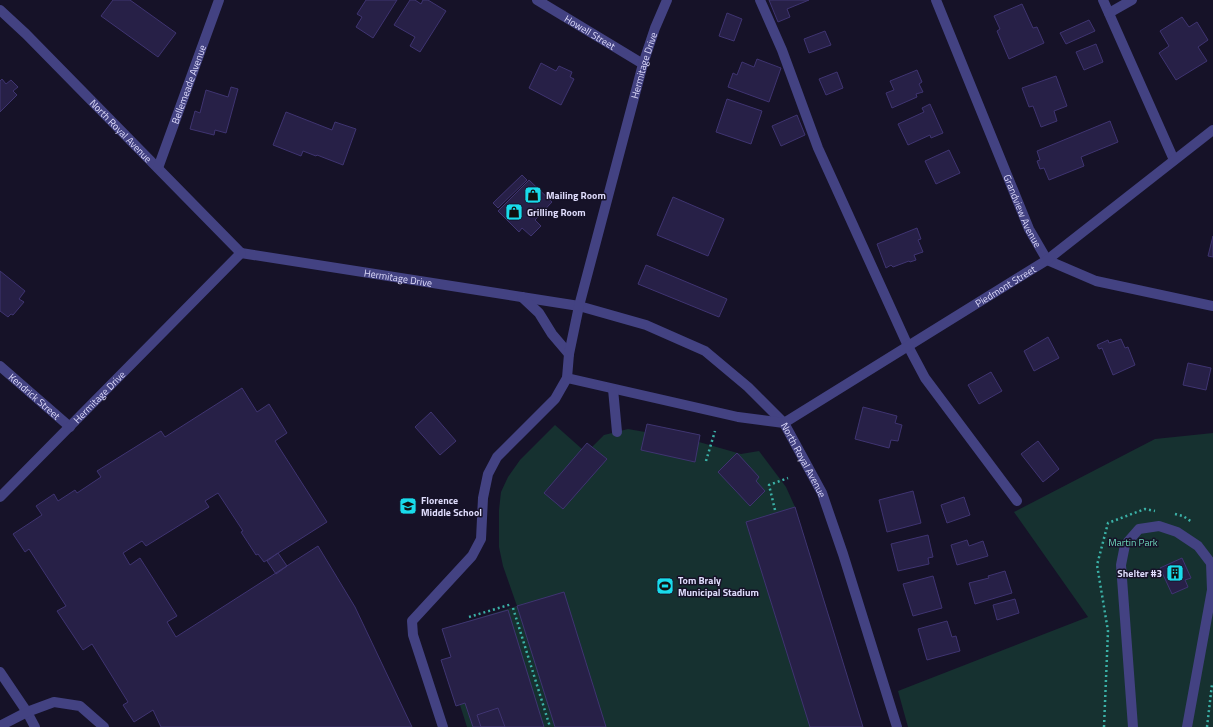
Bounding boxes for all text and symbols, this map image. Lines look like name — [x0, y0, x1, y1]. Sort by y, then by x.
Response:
street label: Howell Street — [561, 11, 619, 54]
street label: Hermitage Drive — [627, 30, 661, 100]
street label: Bellemeade Avenue — [168, 43, 210, 126]
street label: North Royal Avenue — [86, 96, 155, 166]
street label: Grandview Avenue — [1000, 172, 1045, 250]
shop icon: Mailing Room — [523, 185, 543, 205]
place label: Mailing Room — [546, 188, 606, 203]
shop icon: Grilling Room — [504, 202, 524, 222]
place label: Grilling Room — [527, 205, 586, 220]
street label: Piedmont Street — [972, 262, 1039, 311]
street label: Hermitage Drive — [363, 265, 433, 291]
street label: Hermitage Drive — [70, 367, 129, 427]
street label: Kendrick Street — [5, 370, 64, 424]
street label: North Royal Avenue — [777, 420, 830, 499]
place label: Florence Middle School — [421, 493, 482, 520]
school or university icon: Florence Middle School — [398, 496, 418, 516]
park label: Martin Park — [1108, 535, 1158, 550]
building icon: Shelter #3 — [1165, 563, 1185, 583]
place label: Shelter #3 — [1117, 566, 1162, 581]
place label: Tom Braly Municipal Stadium — [678, 573, 759, 600]
sports icon: Tom Braly Municipal Stadium — [655, 576, 675, 596]

